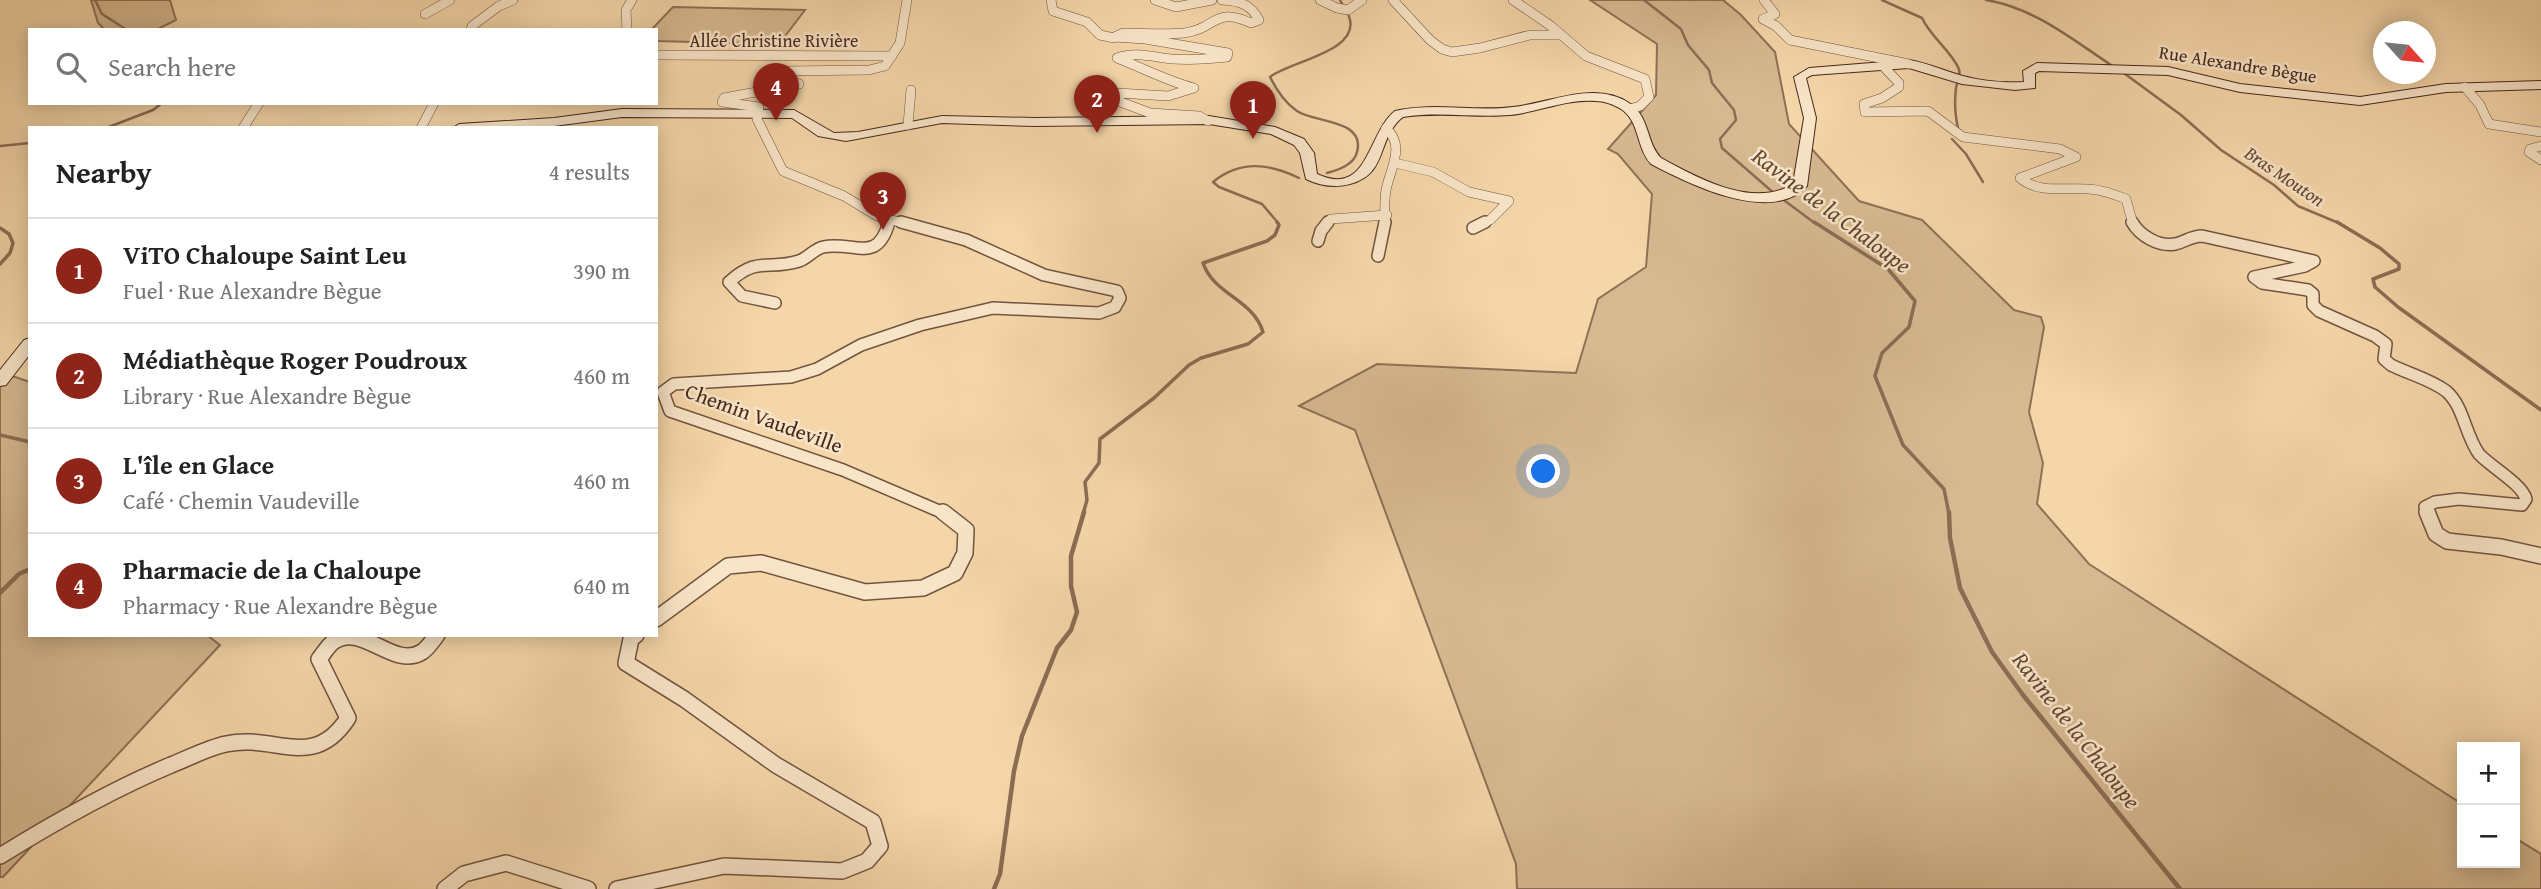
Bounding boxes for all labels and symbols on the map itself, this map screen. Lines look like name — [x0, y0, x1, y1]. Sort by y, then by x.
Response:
north arrow — [2373, 21, 2436, 84]
street label: Allée Christine Rivière — [690, 27, 858, 54]
street label: Rue Alexandre Bègue — [2157, 38, 2319, 90]
pin: 4 — [753, 63, 799, 121]
pin: 2 — [1074, 75, 1120, 133]
pin: 1 — [1230, 81, 1276, 139]
water label: Bras Mouton — [2238, 138, 2331, 213]
water label: Ravine de la Chaloupe — [1745, 139, 1918, 281]
pin: 3 — [860, 172, 906, 230]
street label: Chemin Vaudeville — [681, 375, 847, 461]
your location — [1526, 454, 1560, 488]
water label: Ravine de la Chaloupe — [2004, 644, 2149, 816]

